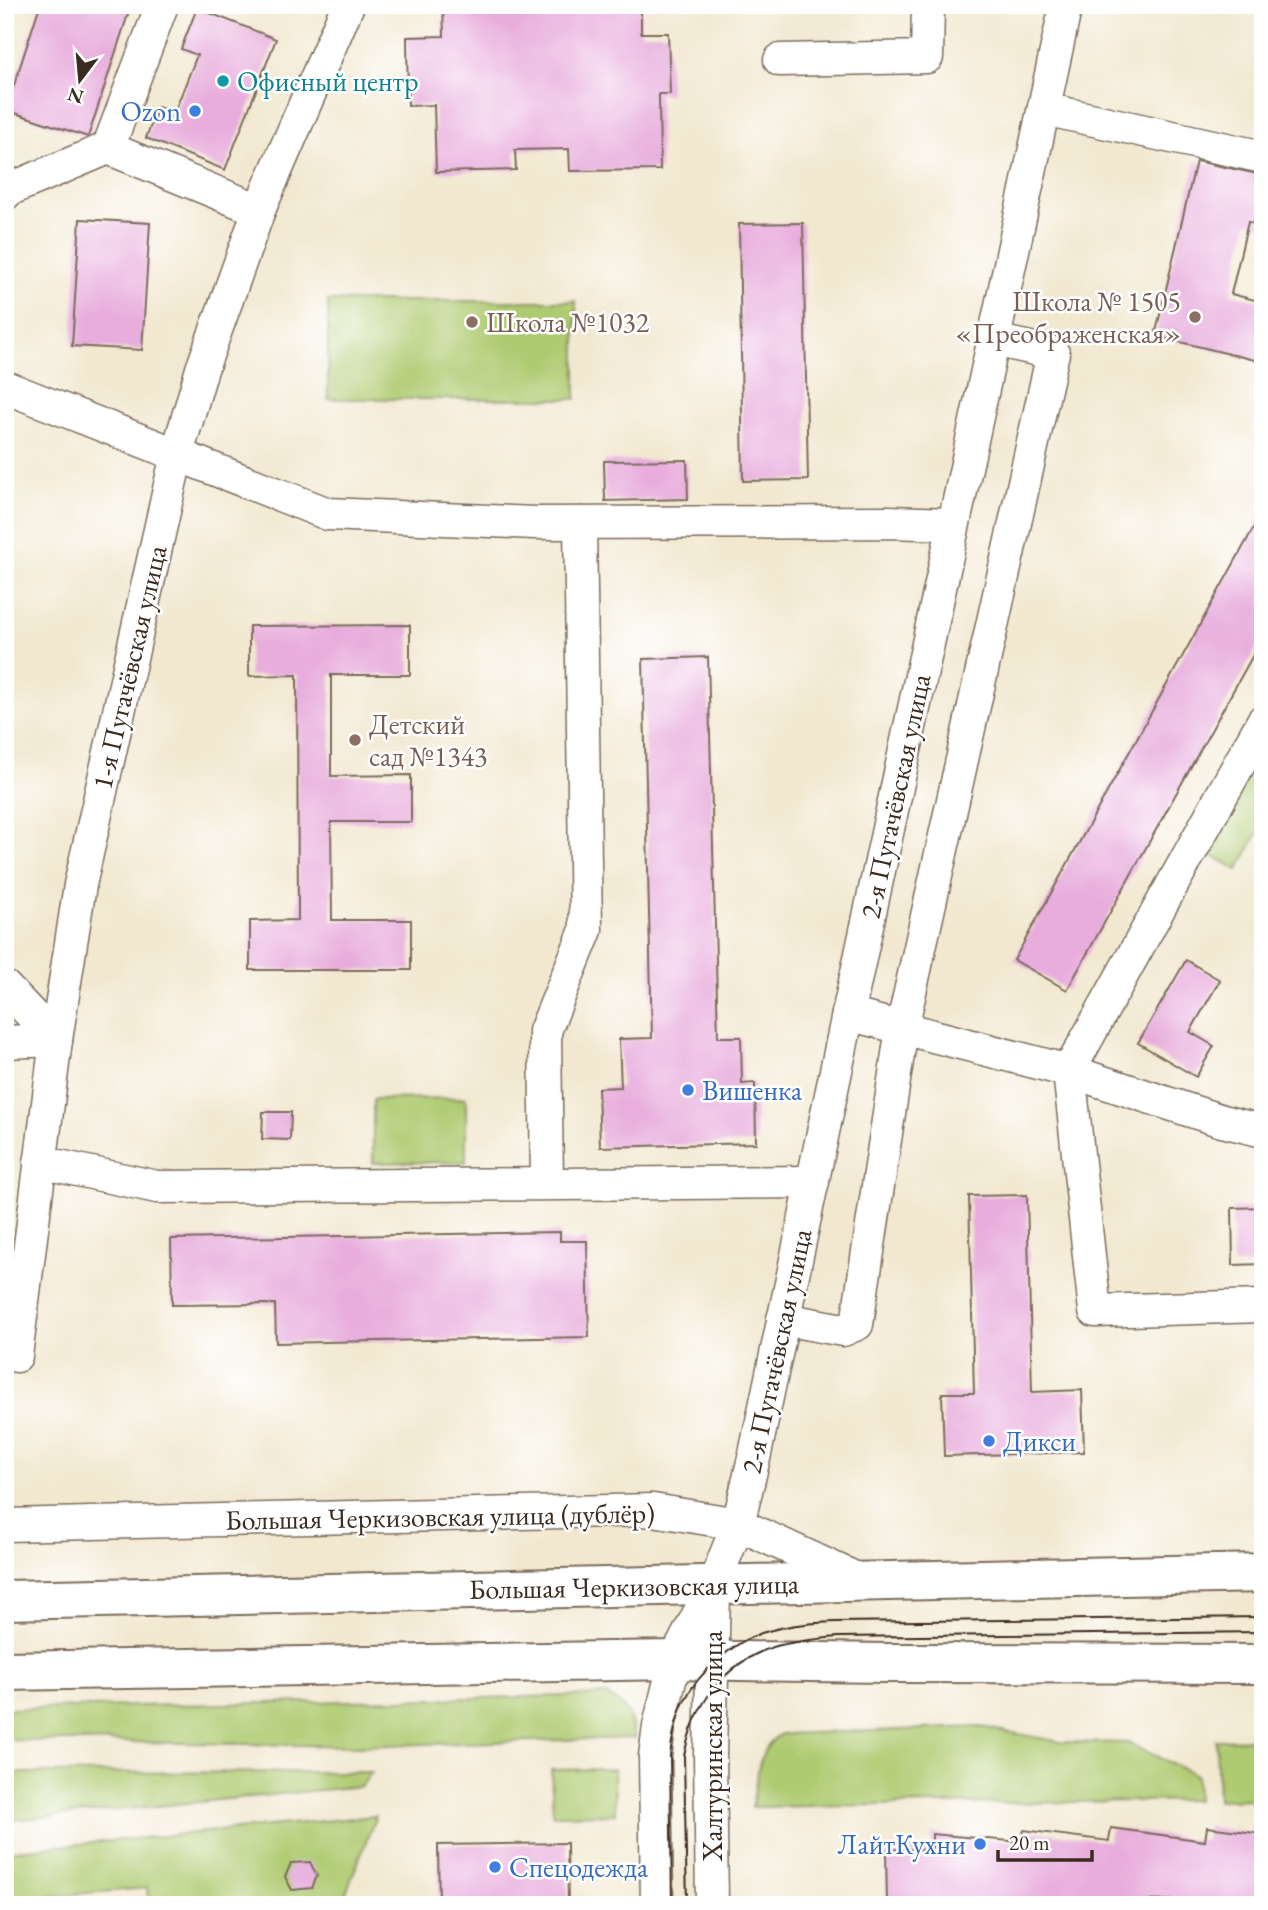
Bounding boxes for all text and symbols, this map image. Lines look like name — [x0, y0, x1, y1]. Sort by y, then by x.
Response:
north arrow — [46, 46, 116, 116]
place label: Офисный центр — [237, 63, 419, 99]
marker: Офисный центр — [215, 73, 231, 89]
text: N — [64, 82, 86, 110]
place label: Ozon — [120, 93, 181, 129]
marker: Ozon — [187, 103, 203, 119]
place label: Школа № 1505 «Преображенская» — [955, 283, 1181, 351]
place label: Школа №1032 — [486, 304, 650, 340]
marker: Школа № 1505 «Преображенская» — [1187, 309, 1203, 325]
marker: Школа №1032 — [464, 314, 480, 330]
street label: 1-я Пугачёвская улица — [83, 541, 175, 792]
street label: 2-я Пугачёвская улица — [851, 670, 939, 922]
place label: Детский сад №1343 — [369, 706, 488, 774]
marker: Детский сад №1343 — [347, 732, 363, 748]
place label: Вишенка — [702, 1072, 803, 1108]
marker: Вишенка — [680, 1082, 696, 1098]
street label: 2-я Пугачёвская улица — [732, 1225, 820, 1477]
place label: Дикси — [1003, 1423, 1076, 1459]
marker: Дикси — [981, 1433, 997, 1449]
street label: Большая Черкизовская улица (дублёр) — [225, 1494, 655, 1538]
street label: Большая Черкизовская улица — [469, 1565, 800, 1607]
street label: Халтуринская улица — [694, 1630, 730, 1862]
scale bar — [998, 1819, 1093, 1863]
place label: ЛайтКухни — [838, 1826, 966, 1862]
text: 20 m — [1009, 1829, 1050, 1856]
marker: ЛайтКухни — [972, 1836, 988, 1852]
place label: Спецодежда — [509, 1849, 649, 1885]
marker: Спецодежда — [487, 1859, 503, 1875]

